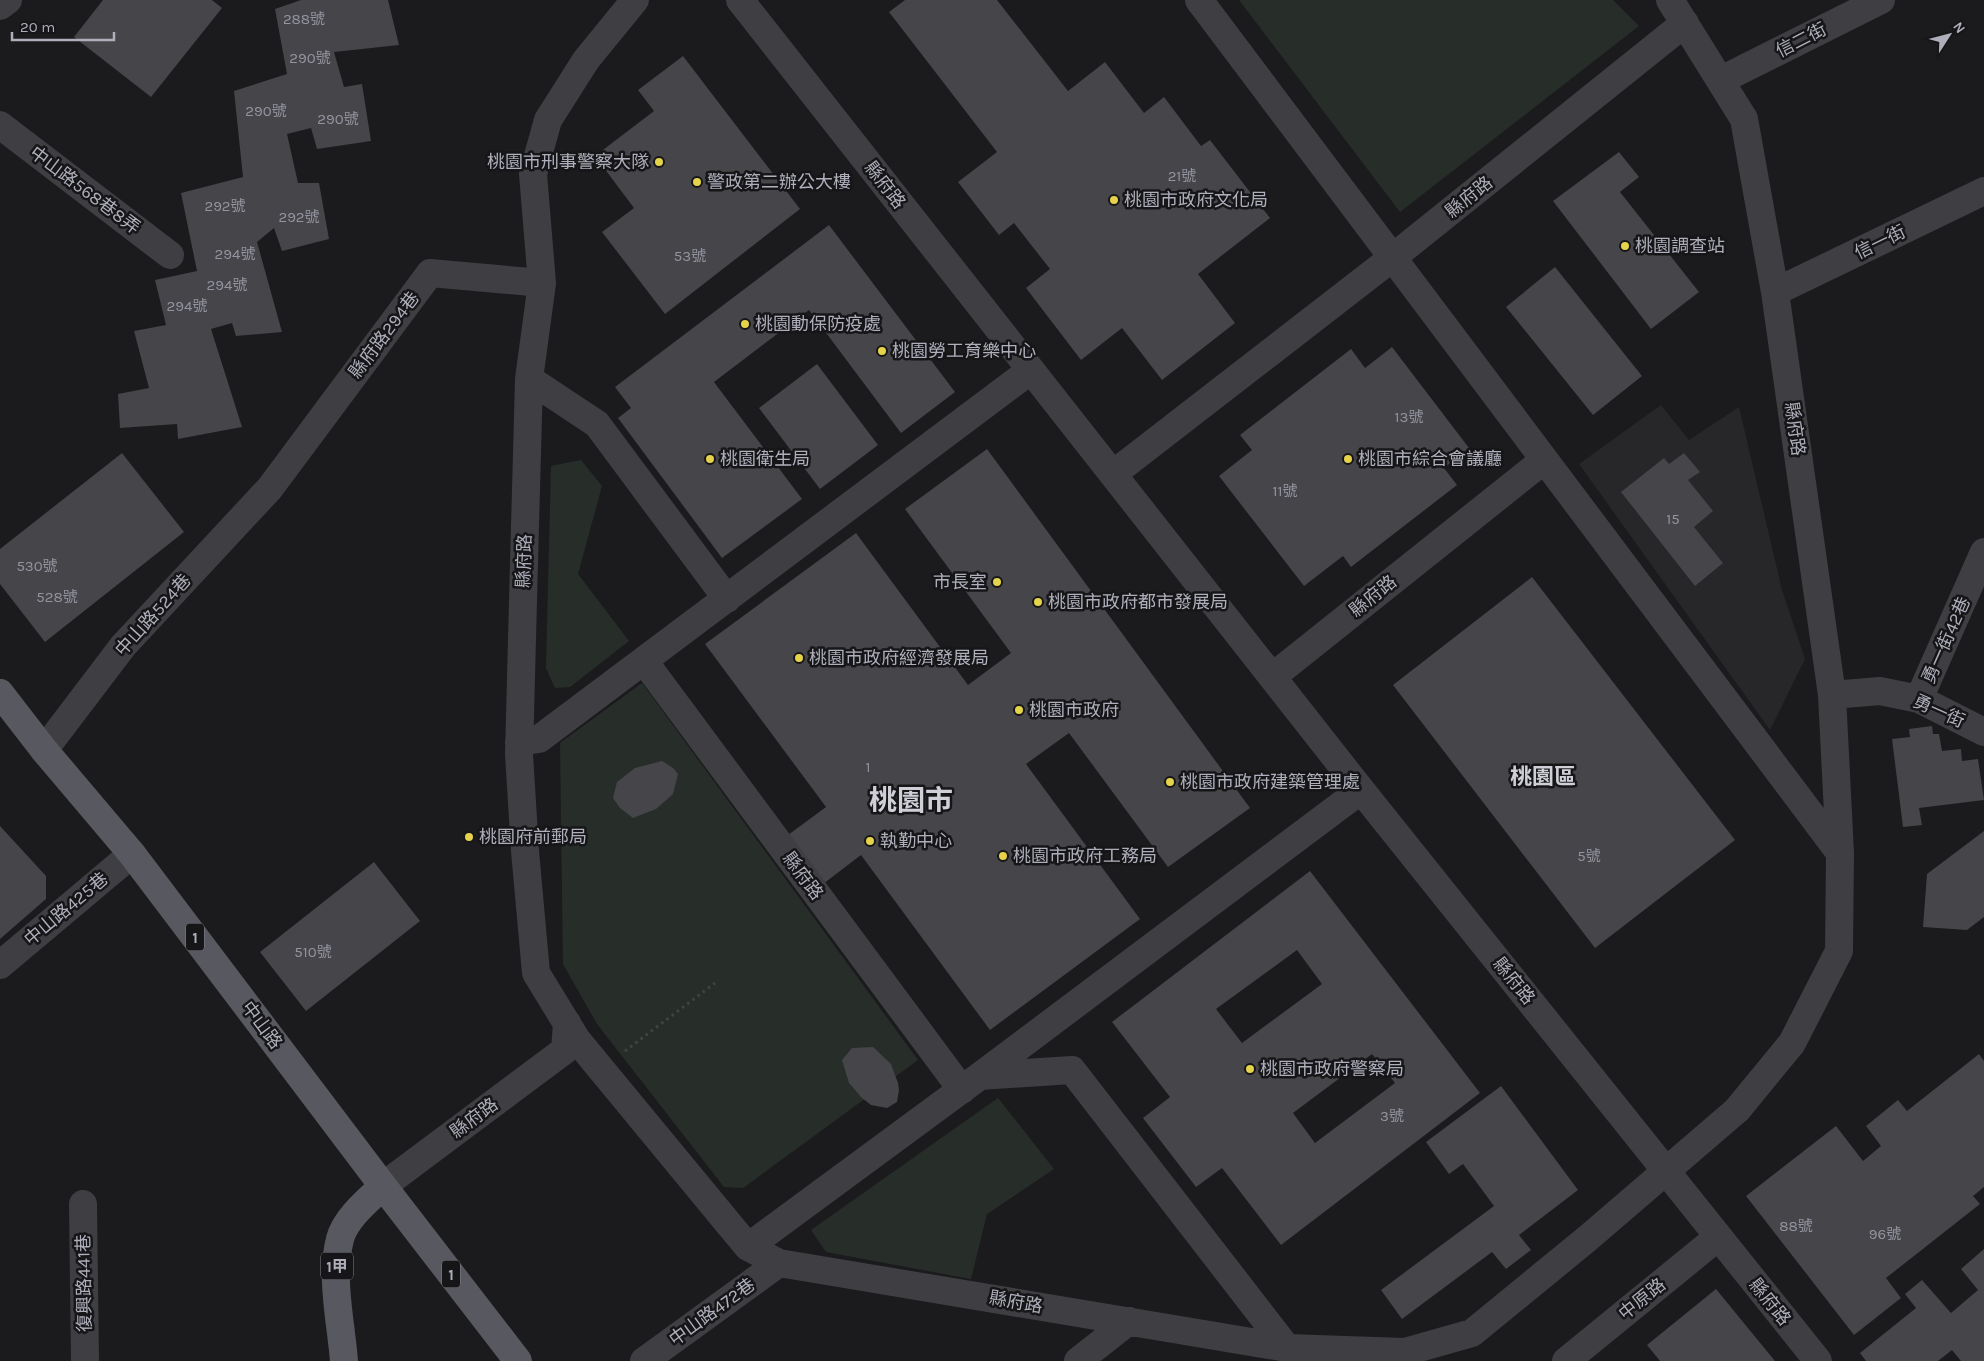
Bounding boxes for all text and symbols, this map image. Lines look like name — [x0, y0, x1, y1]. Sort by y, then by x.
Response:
scale bar — [12, 10, 115, 42]
house number: 288號 — [283, 10, 325, 28]
north arrow — [1924, 10, 1974, 60]
text: 20 m — [20, 18, 55, 36]
street label: 信二街 — [1772, 18, 1830, 62]
text: N — [1949, 19, 1969, 37]
house number: 290號 — [289, 49, 331, 67]
house number: 290號 — [245, 102, 287, 120]
house number: 290號 — [317, 110, 359, 128]
street label: 中山路568巷8弄 — [25, 141, 145, 239]
place label: 桃園市刑事警察大隊 — [487, 151, 649, 173]
marker: 桃園市刑事警察大隊 — [653, 156, 665, 168]
street label: 縣府路 — [860, 157, 910, 213]
house number: 21號 — [1168, 167, 1196, 185]
place label: 警政第二辦公大樓 — [707, 171, 851, 193]
street label: 縣府路 — [1441, 171, 1497, 223]
marker: 警政第二辦公大樓 — [691, 176, 703, 188]
place label: 桃園市政府文化局 — [1124, 189, 1268, 211]
marker: 桃園市政府文化局 — [1108, 194, 1120, 206]
house number: 292號 — [204, 197, 246, 215]
house number: 292號 — [278, 208, 320, 226]
street label: 信一街 — [1851, 220, 1909, 264]
place label: 桃園調查站 — [1635, 235, 1725, 257]
marker: 桃園調查站 — [1619, 240, 1631, 252]
house number: 294號 — [215, 245, 255, 263]
house number: 53號 — [674, 247, 706, 265]
house number: 294號 — [207, 276, 247, 294]
street label: 縣府路294巷 — [344, 287, 424, 383]
house number: 294號 — [167, 297, 207, 315]
place label: 桃園動保防疫處 — [755, 313, 881, 335]
marker: 桃園動保防疫處 — [739, 318, 751, 330]
place label: 桃園勞工育樂中心 — [892, 340, 1036, 362]
marker: 桃園勞工育樂中心 — [876, 345, 888, 357]
street label: 縣府路 — [1780, 401, 1810, 457]
house number: 13號 — [1395, 408, 1423, 426]
place label: 桃園衛生局 — [720, 448, 810, 470]
place label: 桃園市綜合會議廳 — [1358, 448, 1502, 470]
marker: 桃園衛生局 — [704, 453, 716, 465]
marker: 桃園市綜合會議廳 — [1342, 453, 1354, 465]
house number: 11號 — [1273, 482, 1297, 500]
house number: 15 — [1666, 510, 1680, 528]
street label: 縣府路 — [512, 534, 536, 588]
house number: 530號 — [16, 557, 58, 575]
street label: 中山路524巷 — [110, 569, 196, 661]
street label: 縣府路 — [1345, 570, 1401, 622]
place label: 市長室 — [933, 571, 987, 593]
marker: 市長室 — [991, 576, 1003, 588]
house number: 528號 — [36, 588, 78, 606]
place label: 桃園市政府都市發展局 — [1048, 591, 1228, 613]
street label: 勇一街42巷 — [1917, 593, 1975, 687]
marker: 桃園市政府都市發展局 — [1032, 596, 1044, 608]
place label: 桃園市政府經濟發展局 — [809, 647, 989, 669]
marker: 桃園市政府經濟發展局 — [793, 652, 805, 664]
street label: 勇一街 — [1910, 690, 1968, 732]
place label: 桃園市政府 — [1029, 699, 1119, 721]
marker: 桃園市政府 — [1013, 704, 1025, 716]
house number: 1 — [866, 758, 870, 776]
district label: 桃園區 — [1510, 764, 1576, 790]
place label: 桃園市政府建築管理處 — [1180, 771, 1360, 793]
marker: 桃園市政府建築管理處 — [1164, 776, 1176, 788]
district label: 桃園市 — [869, 784, 953, 817]
place label: 桃園府前郵局 — [479, 826, 587, 848]
place label: 執勤中心 — [880, 830, 952, 852]
marker: 桃園府前郵局 — [463, 831, 475, 843]
marker: 執勤中心 — [864, 835, 876, 847]
place label: 桃園市政府工務局 — [1013, 845, 1157, 867]
house number: 5號 — [1577, 847, 1601, 865]
street label: 縣府路 — [778, 848, 828, 904]
marker: 桃園市政府工務局 — [997, 850, 1009, 862]
street label: 中山路425巷 — [20, 868, 112, 950]
road number: 1 — [186, 924, 204, 950]
house number: 510號 — [294, 943, 332, 961]
street label: 縣府路 — [1488, 953, 1540, 1009]
street label: 中山路 — [237, 997, 287, 1053]
place label: 桃園市政府警察局 — [1260, 1058, 1404, 1080]
marker: 桃園市政府警察局 — [1244, 1063, 1256, 1075]
street label: 縣府路 — [446, 1093, 502, 1143]
house number: 3號 — [1380, 1107, 1404, 1125]
house number: 88號 — [1779, 1217, 1813, 1235]
house number: 96號 — [1869, 1225, 1901, 1243]
street label: 復興路441巷 — [72, 1234, 96, 1332]
road number: 1甲 — [321, 1252, 353, 1280]
road number: 1 — [442, 1260, 460, 1288]
street label: 中山路472巷 — [665, 1273, 759, 1351]
street label: 中原路 — [1614, 1273, 1670, 1325]
street label: 縣府路 — [1744, 1274, 1796, 1330]
street label: 縣府路 — [988, 1286, 1044, 1318]

